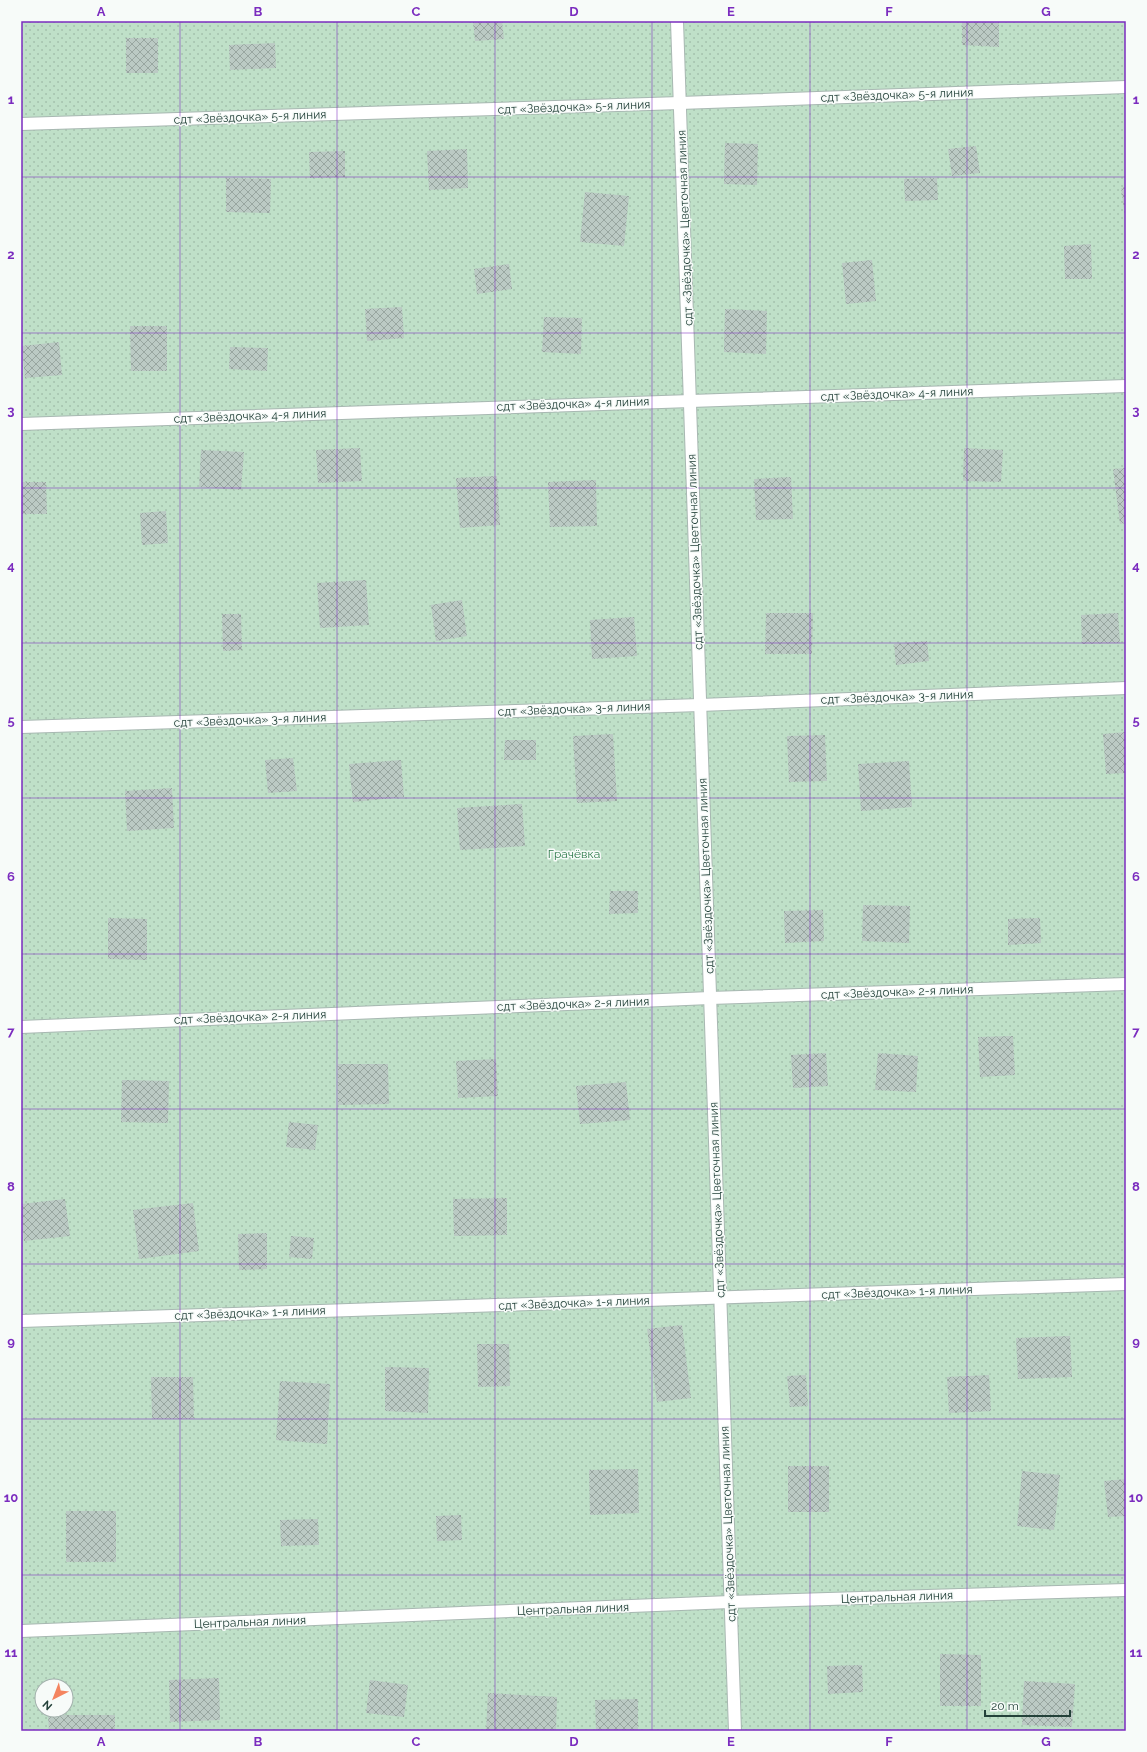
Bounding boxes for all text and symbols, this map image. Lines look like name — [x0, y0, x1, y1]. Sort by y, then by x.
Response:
text: A — [97, 4, 106, 19]
text: B — [254, 4, 263, 19]
text: C — [412, 4, 421, 19]
text: D — [569, 4, 579, 19]
text: E — [727, 4, 735, 19]
text: F — [885, 4, 893, 19]
text: G — [1041, 4, 1051, 19]
street label: сдт «Звёздочка» 5-я линия — [820, 85, 974, 105]
text: 1 — [8, 92, 15, 107]
text: 1 — [1133, 92, 1140, 107]
street label: сдт «Звёздочка» 5-я линия — [497, 97, 651, 117]
street label: сдт «Звёздочка» 5-я линия — [173, 107, 327, 127]
street label: сдт «Звёздочка» Цветочная линия — [675, 130, 695, 326]
text: 2 — [7, 247, 15, 262]
text: 2 — [1132, 247, 1140, 262]
street label: сдт «Звёздочка» 4-я линия — [820, 384, 974, 404]
street label: сдт «Звёздочка» 4-я линия — [496, 394, 650, 414]
text: 3 — [7, 403, 15, 418]
text: 3 — [1132, 403, 1140, 418]
street label: сдт «Звёздочка» 4-я линия — [173, 406, 327, 426]
street label: сдт «Звёздочка» Цветочная линия — [685, 454, 705, 650]
text: 4 — [7, 558, 15, 573]
text: 4 — [1132, 558, 1140, 573]
street label: сдт «Звёздочка» 3-я линия — [820, 687, 974, 707]
street label: сдт «Звёздочка» 3-я линия — [497, 699, 651, 719]
street label: сдт «Звёздочка» 3-я линия — [173, 710, 327, 730]
text: 5 — [7, 713, 15, 728]
text: 5 — [1132, 713, 1140, 728]
street label: сдт «Звёздочка» Цветочная линия — [696, 778, 716, 974]
park label: Грачёвка — [548, 847, 600, 861]
text: 6 — [7, 869, 15, 884]
text: 6 — [1132, 869, 1140, 884]
street label: сдт «Звёздочка» 2-я линия — [821, 982, 973, 1002]
street label: сдт «Звёздочка» 2-я линия — [497, 994, 649, 1014]
street label: сдт «Звёздочка» 2-я линия — [174, 1007, 326, 1027]
text: 7 — [7, 1024, 15, 1039]
text: 7 — [1132, 1024, 1140, 1039]
street label: сдт «Звёздочка» Цветочная линия — [707, 1102, 727, 1298]
text: 8 — [7, 1179, 15, 1194]
text: 8 — [1132, 1179, 1140, 1194]
street label: сдт «Звёздочка» 1-я линия — [821, 1282, 973, 1302]
street label: сдт «Звёздочка» 1-я линия — [498, 1293, 650, 1313]
street label: сдт «Звёздочка» 1-я линия — [174, 1303, 326, 1323]
text: 9 — [7, 1334, 15, 1349]
text: 9 — [1132, 1334, 1140, 1349]
street label: сдт «Звёздочка» Цветочная линия — [718, 1426, 738, 1622]
text: 10 — [4, 1490, 18, 1505]
text: 10 — [1129, 1490, 1143, 1505]
street label: Центральная линия — [841, 1588, 953, 1606]
street label: Центральная линия — [517, 1600, 629, 1618]
street label: Центральная линия — [194, 1613, 306, 1631]
text: 11 — [5, 1645, 18, 1660]
text: 11 — [1130, 1645, 1143, 1660]
north arrow — [34, 1678, 74, 1718]
scale bar — [985, 1692, 1070, 1718]
text: N — [40, 1697, 55, 1713]
text: 20 m — [991, 1699, 1019, 1713]
text: A — [97, 1734, 106, 1749]
text: B — [254, 1734, 263, 1749]
text: C — [412, 1734, 421, 1749]
text: D — [569, 1734, 579, 1749]
text: E — [727, 1734, 735, 1749]
text: F — [885, 1734, 893, 1749]
text: G — [1041, 1734, 1051, 1749]

